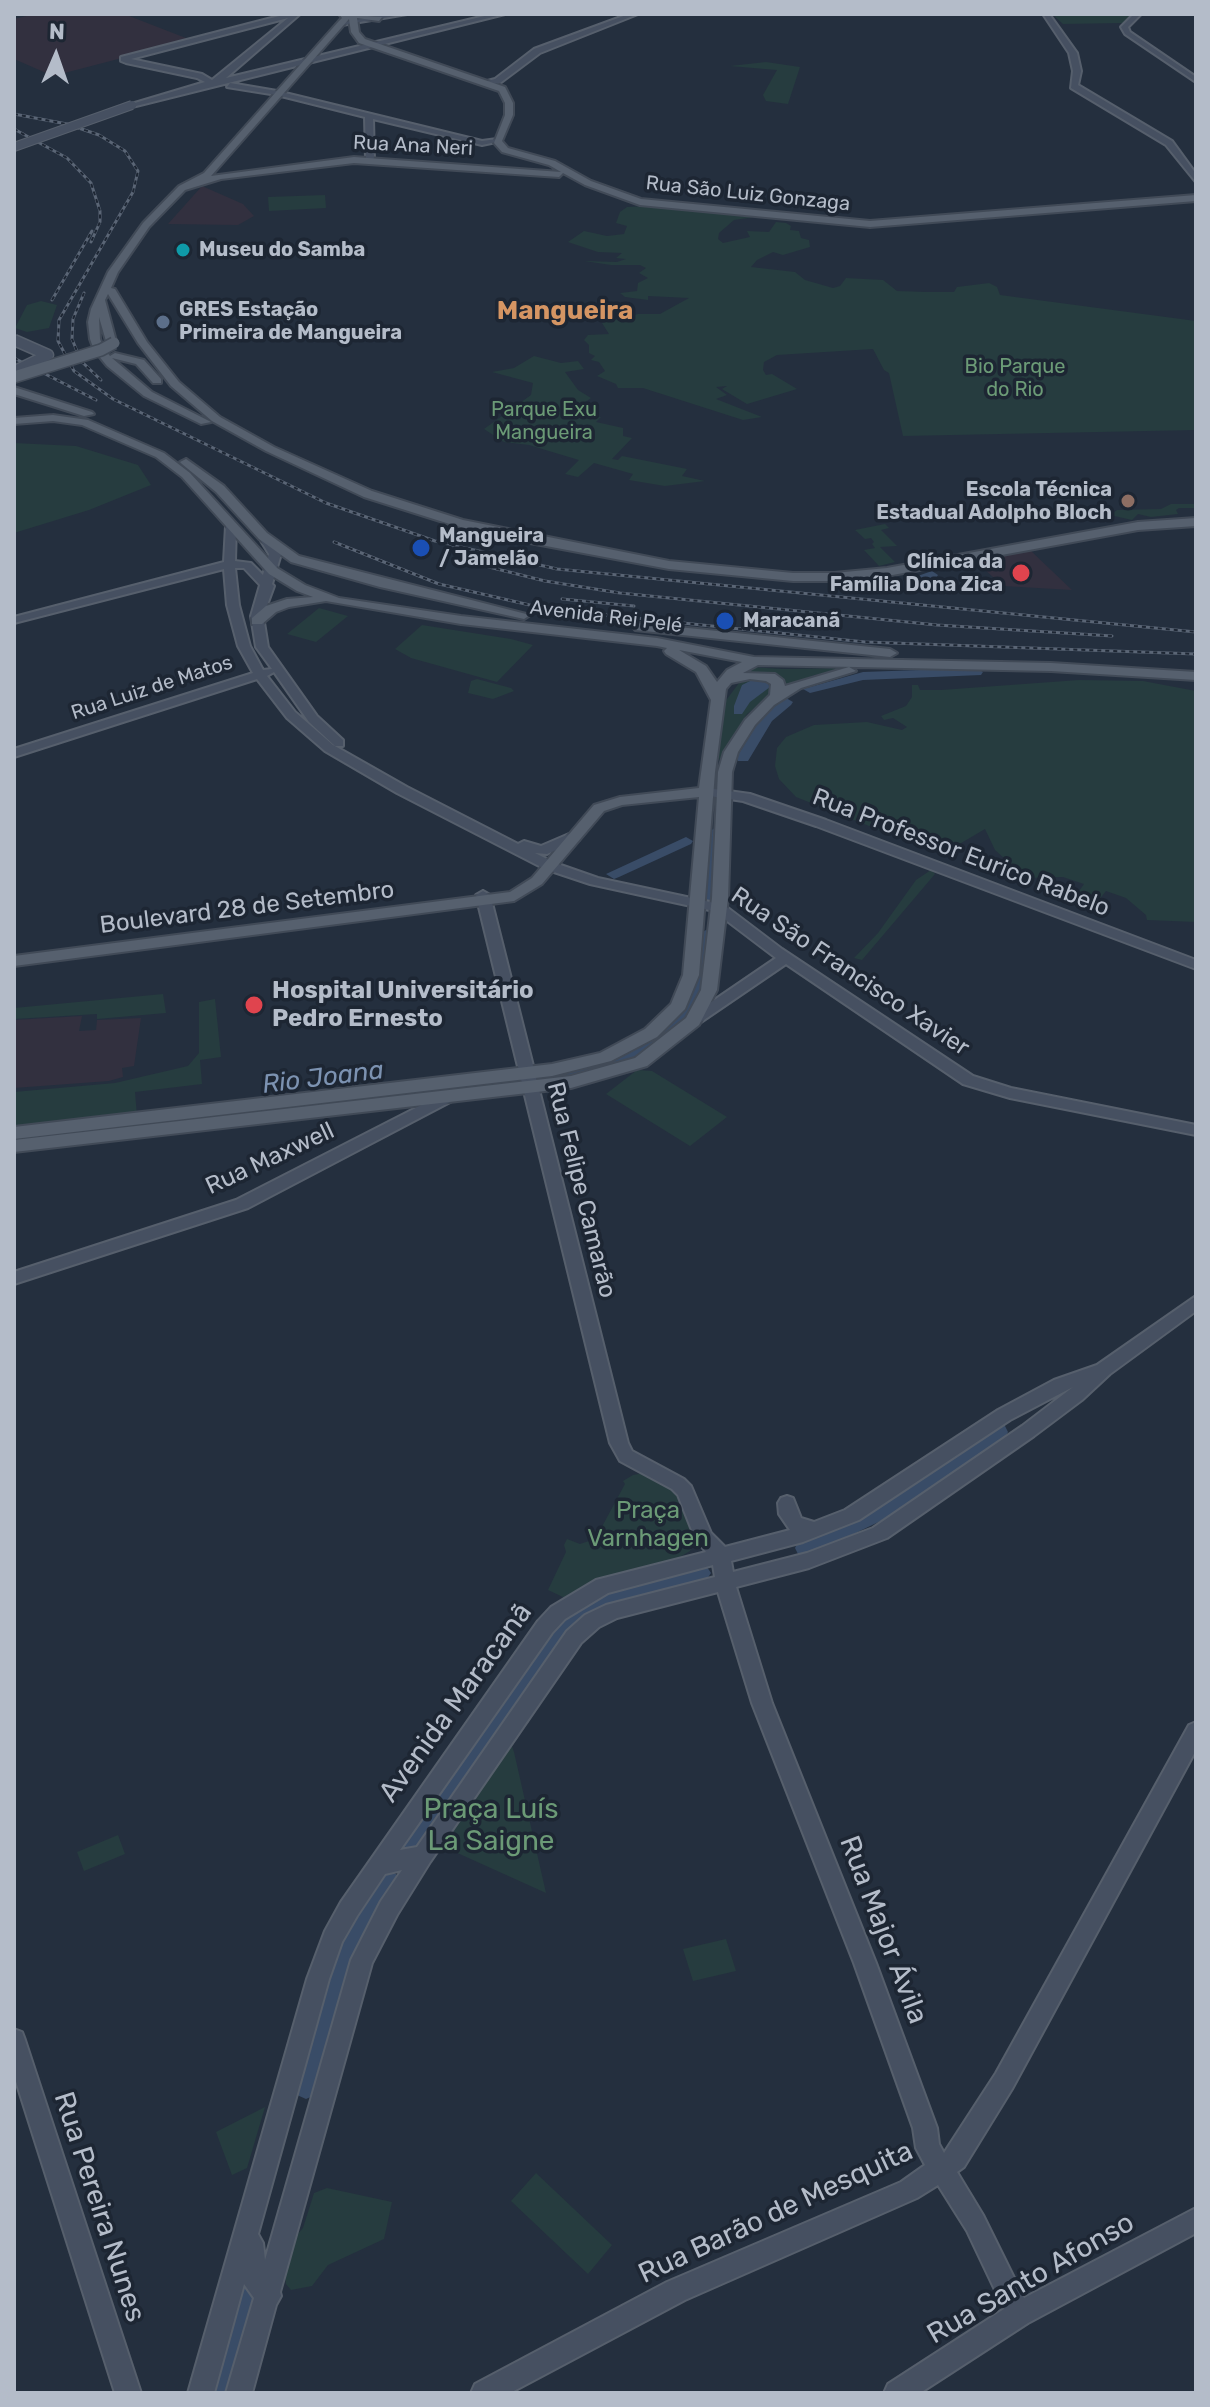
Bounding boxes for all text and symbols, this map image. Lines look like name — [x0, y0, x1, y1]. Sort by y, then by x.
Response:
north arrow — [16, 16, 96, 96]
text: N — [48, 18, 65, 45]
street label: Rua Ana Neri — [352, 131, 474, 161]
street label: Rua São Luiz Gonzaga — [645, 171, 851, 217]
place label: Museu do Samba — [199, 238, 365, 262]
marker: Museu do Samba — [174, 241, 192, 259]
district label: Mangueira — [497, 295, 633, 327]
place label: GRES Estação Primeira de Mangueira — [179, 298, 402, 345]
marker: GRES Estação Primeira de Mangueira — [154, 313, 172, 331]
park label: Bio Parque do Rio — [965, 355, 1065, 402]
park label: Parque Exu Mangueira — [491, 398, 597, 445]
place label: Escola Técnica Estadual Adolpho Bloch — [876, 478, 1112, 525]
marker: Escola Técnica Estadual Adolpho Bloch — [1119, 492, 1137, 510]
place label: Mangueira / Jamelão — [439, 524, 544, 571]
marker: Mangueira / Jamelão — [410, 537, 432, 559]
place label: Clínica da Família Dona Zica — [830, 550, 1003, 597]
marker: Clínica da Família Dona Zica — [1010, 562, 1032, 584]
street label: Avenida Rei Pelé — [528, 596, 684, 638]
place label: Maracanã — [743, 609, 840, 633]
marker: Maracanã — [714, 610, 736, 632]
street label: Rua Luiz de Matos — [68, 651, 236, 725]
street label: Rua Professor Eurico Rabelo — [808, 783, 1114, 923]
street label: Boulevard 28 de Setembro — [98, 876, 396, 940]
street label: Rua São Francisco Xavier — [725, 881, 975, 1063]
place label: Hospital Universitário Pedro Ernesto — [272, 977, 534, 1033]
marker: Hospital Universitário Pedro Ernesto — [243, 994, 265, 1016]
water label: Rio Joana — [260, 1055, 386, 1101]
street label: Rua Felipe Camarão — [540, 1079, 622, 1301]
street label: Rua Maxwell — [201, 1117, 339, 1201]
park label: Praça Varnhagen — [587, 1497, 709, 1553]
street label: Avenida Maracanã — [372, 1597, 540, 1809]
park label: Praça Luís La Saigne — [424, 1793, 558, 1859]
street label: Rua Major Ávila — [832, 1831, 934, 2029]
street label: Rua Pereira Nunes — [46, 2088, 152, 2326]
street label: Rua Barão de Mesquita — [634, 2135, 918, 2291]
street label: Rua Santo Afonso — [922, 2206, 1140, 2352]

